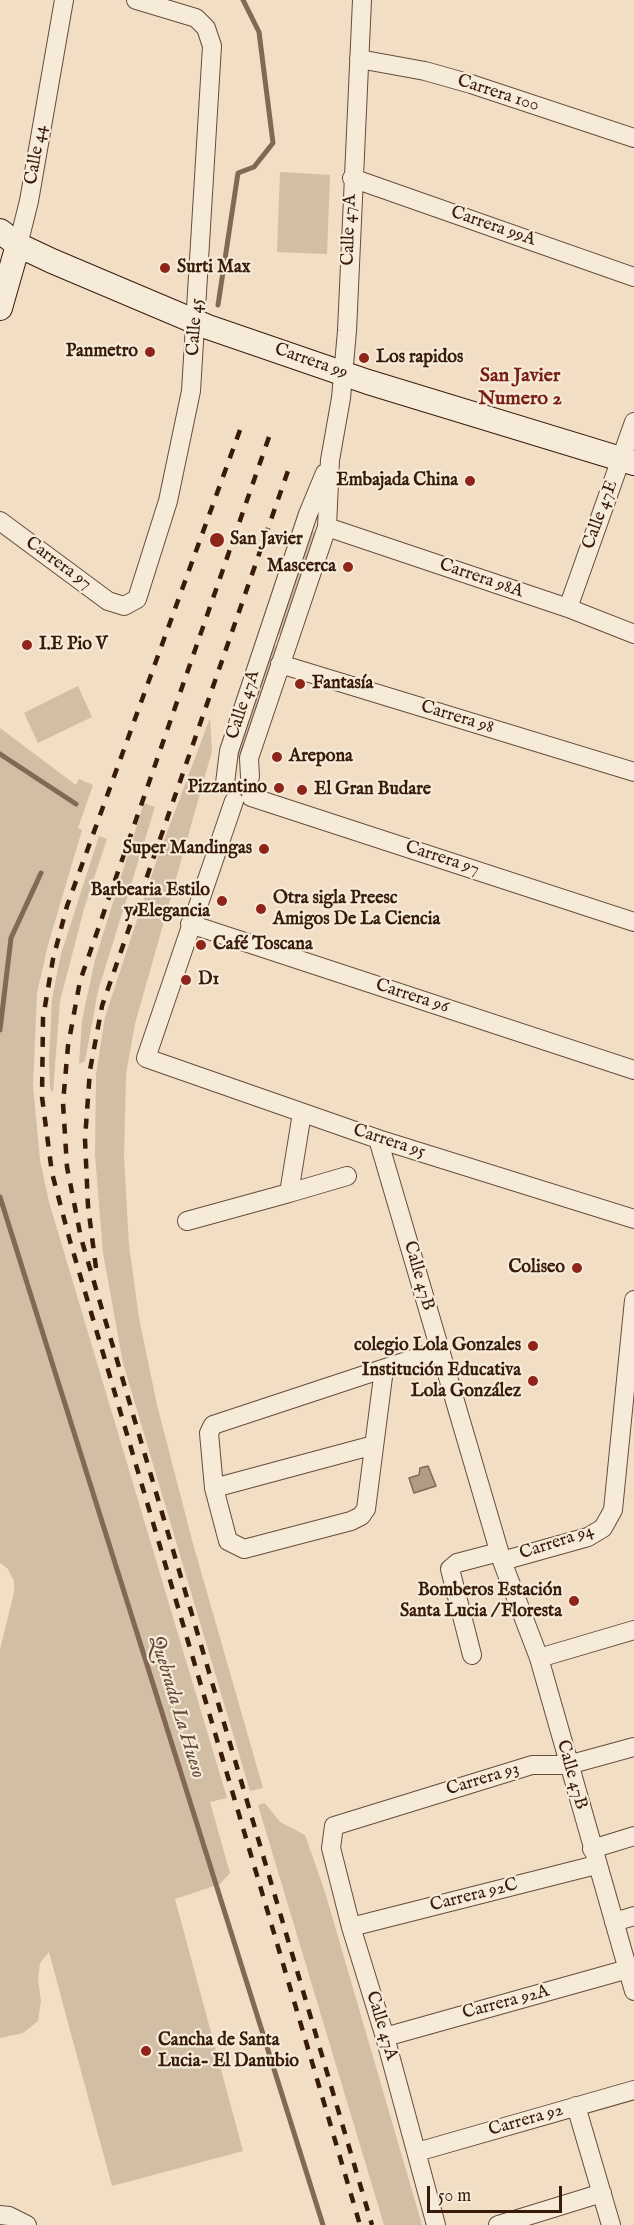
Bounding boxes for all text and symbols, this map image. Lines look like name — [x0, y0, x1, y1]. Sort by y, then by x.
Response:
street label: Carrera 100 — [454, 71, 542, 117]
street label: Calle 44 — [21, 123, 53, 187]
street label: Calle 47A — [338, 194, 362, 266]
street label: Carrera 99A — [448, 202, 538, 252]
place label: Surti Max — [177, 257, 251, 279]
marker: Surti Max — [158, 261, 172, 275]
street label: Calle 45 — [183, 297, 209, 357]
street label: Carrera 99 — [271, 339, 351, 385]
place label: Panmetro — [66, 341, 138, 363]
marker: Panmetro — [143, 345, 157, 359]
place label: Los rapidos — [376, 347, 463, 369]
marker: Los rapidos — [357, 351, 371, 365]
district label: San Javier Numero 2 — [478, 365, 562, 412]
place label: Embajada China — [336, 470, 458, 492]
marker: Embajada China — [463, 474, 477, 488]
street label: Calle 47E — [579, 478, 623, 552]
place label: San Javier — [230, 529, 303, 551]
marker: San Javier — [208, 531, 226, 549]
street label: Carrera 97 — [21, 533, 95, 595]
street label: Carrera 98A — [436, 555, 526, 603]
place label: Mascerca — [267, 556, 336, 578]
marker: Mascerca — [341, 560, 355, 574]
place label: I.E Pio V — [39, 634, 108, 656]
marker: I.E Pio V — [20, 638, 34, 652]
street label: Calle 47A — [223, 668, 265, 742]
place label: Fantasía — [312, 673, 373, 695]
marker: Fantasía — [293, 677, 307, 691]
street label: Carrera 98 — [418, 697, 496, 739]
place label: Arepona — [289, 746, 353, 768]
marker: Arepona — [270, 750, 284, 764]
place label: Pizzantino — [188, 777, 267, 799]
place label: El Gran Budare — [314, 779, 431, 801]
marker: Pizzantino — [272, 781, 286, 795]
marker: El Gran Budare — [295, 783, 309, 797]
street label: Carrera 97 — [402, 837, 482, 881]
place label: Super Mandingas — [123, 838, 252, 860]
marker: Super Mandingas — [257, 842, 271, 856]
place label: Barbearia Estilo y Elegancia — [91, 880, 210, 922]
place label: Otra sigla Preesc Amigos De La Ciencia — [273, 888, 440, 930]
marker: Barbearia Estilo y Elegancia — [215, 894, 229, 908]
marker: Otra sigla Preesc Amigos De La Ciencia — [254, 902, 268, 916]
place label: Café Toscana — [213, 934, 313, 956]
marker: Café Toscana — [194, 938, 208, 952]
place label: D1 — [198, 969, 219, 991]
marker: D1 — [179, 973, 193, 987]
street label: Carrera 96 — [373, 975, 451, 1019]
street label: Carrera 95 — [350, 1120, 428, 1164]
street label: Calle 47B — [398, 1239, 438, 1313]
place label: Coliseo — [508, 1257, 565, 1279]
marker: Coliseo — [570, 1261, 584, 1275]
place label: colegio Lola Gonzales — [354, 1335, 521, 1357]
marker: colegio Lola Gonzales — [526, 1339, 540, 1353]
place label: Institución Educativa Lola González — [362, 1360, 521, 1402]
marker: Institución Educativa Lola González — [526, 1374, 540, 1388]
street label: Carrera 94 — [517, 1521, 597, 1565]
place label: Bomberos Estación Santa Lucia / Floresta — [400, 1580, 562, 1622]
marker: Bomberos Estación Santa Lucia / Floresta — [567, 1594, 581, 1608]
water label: Quebrada La Hueso — [143, 1633, 209, 1781]
street label: Calle 47B — [551, 1738, 591, 1812]
street label: Carrera 93 — [444, 1759, 522, 1801]
street label: Carrera 92C — [428, 1875, 520, 1917]
street label: Carrera 92A — [460, 1981, 552, 2025]
street label: Calle 47A — [360, 1989, 402, 2063]
place label: Cancha de Santa Lucia- El Danubio — [158, 2030, 299, 2072]
marker: Cancha de Santa Lucia- El Danubio — [139, 2044, 153, 2058]
street label: Carrera 92 — [486, 2100, 566, 2142]
scale bar — [430, 2174, 565, 2212]
text: 50 m — [438, 2185, 471, 2208]

